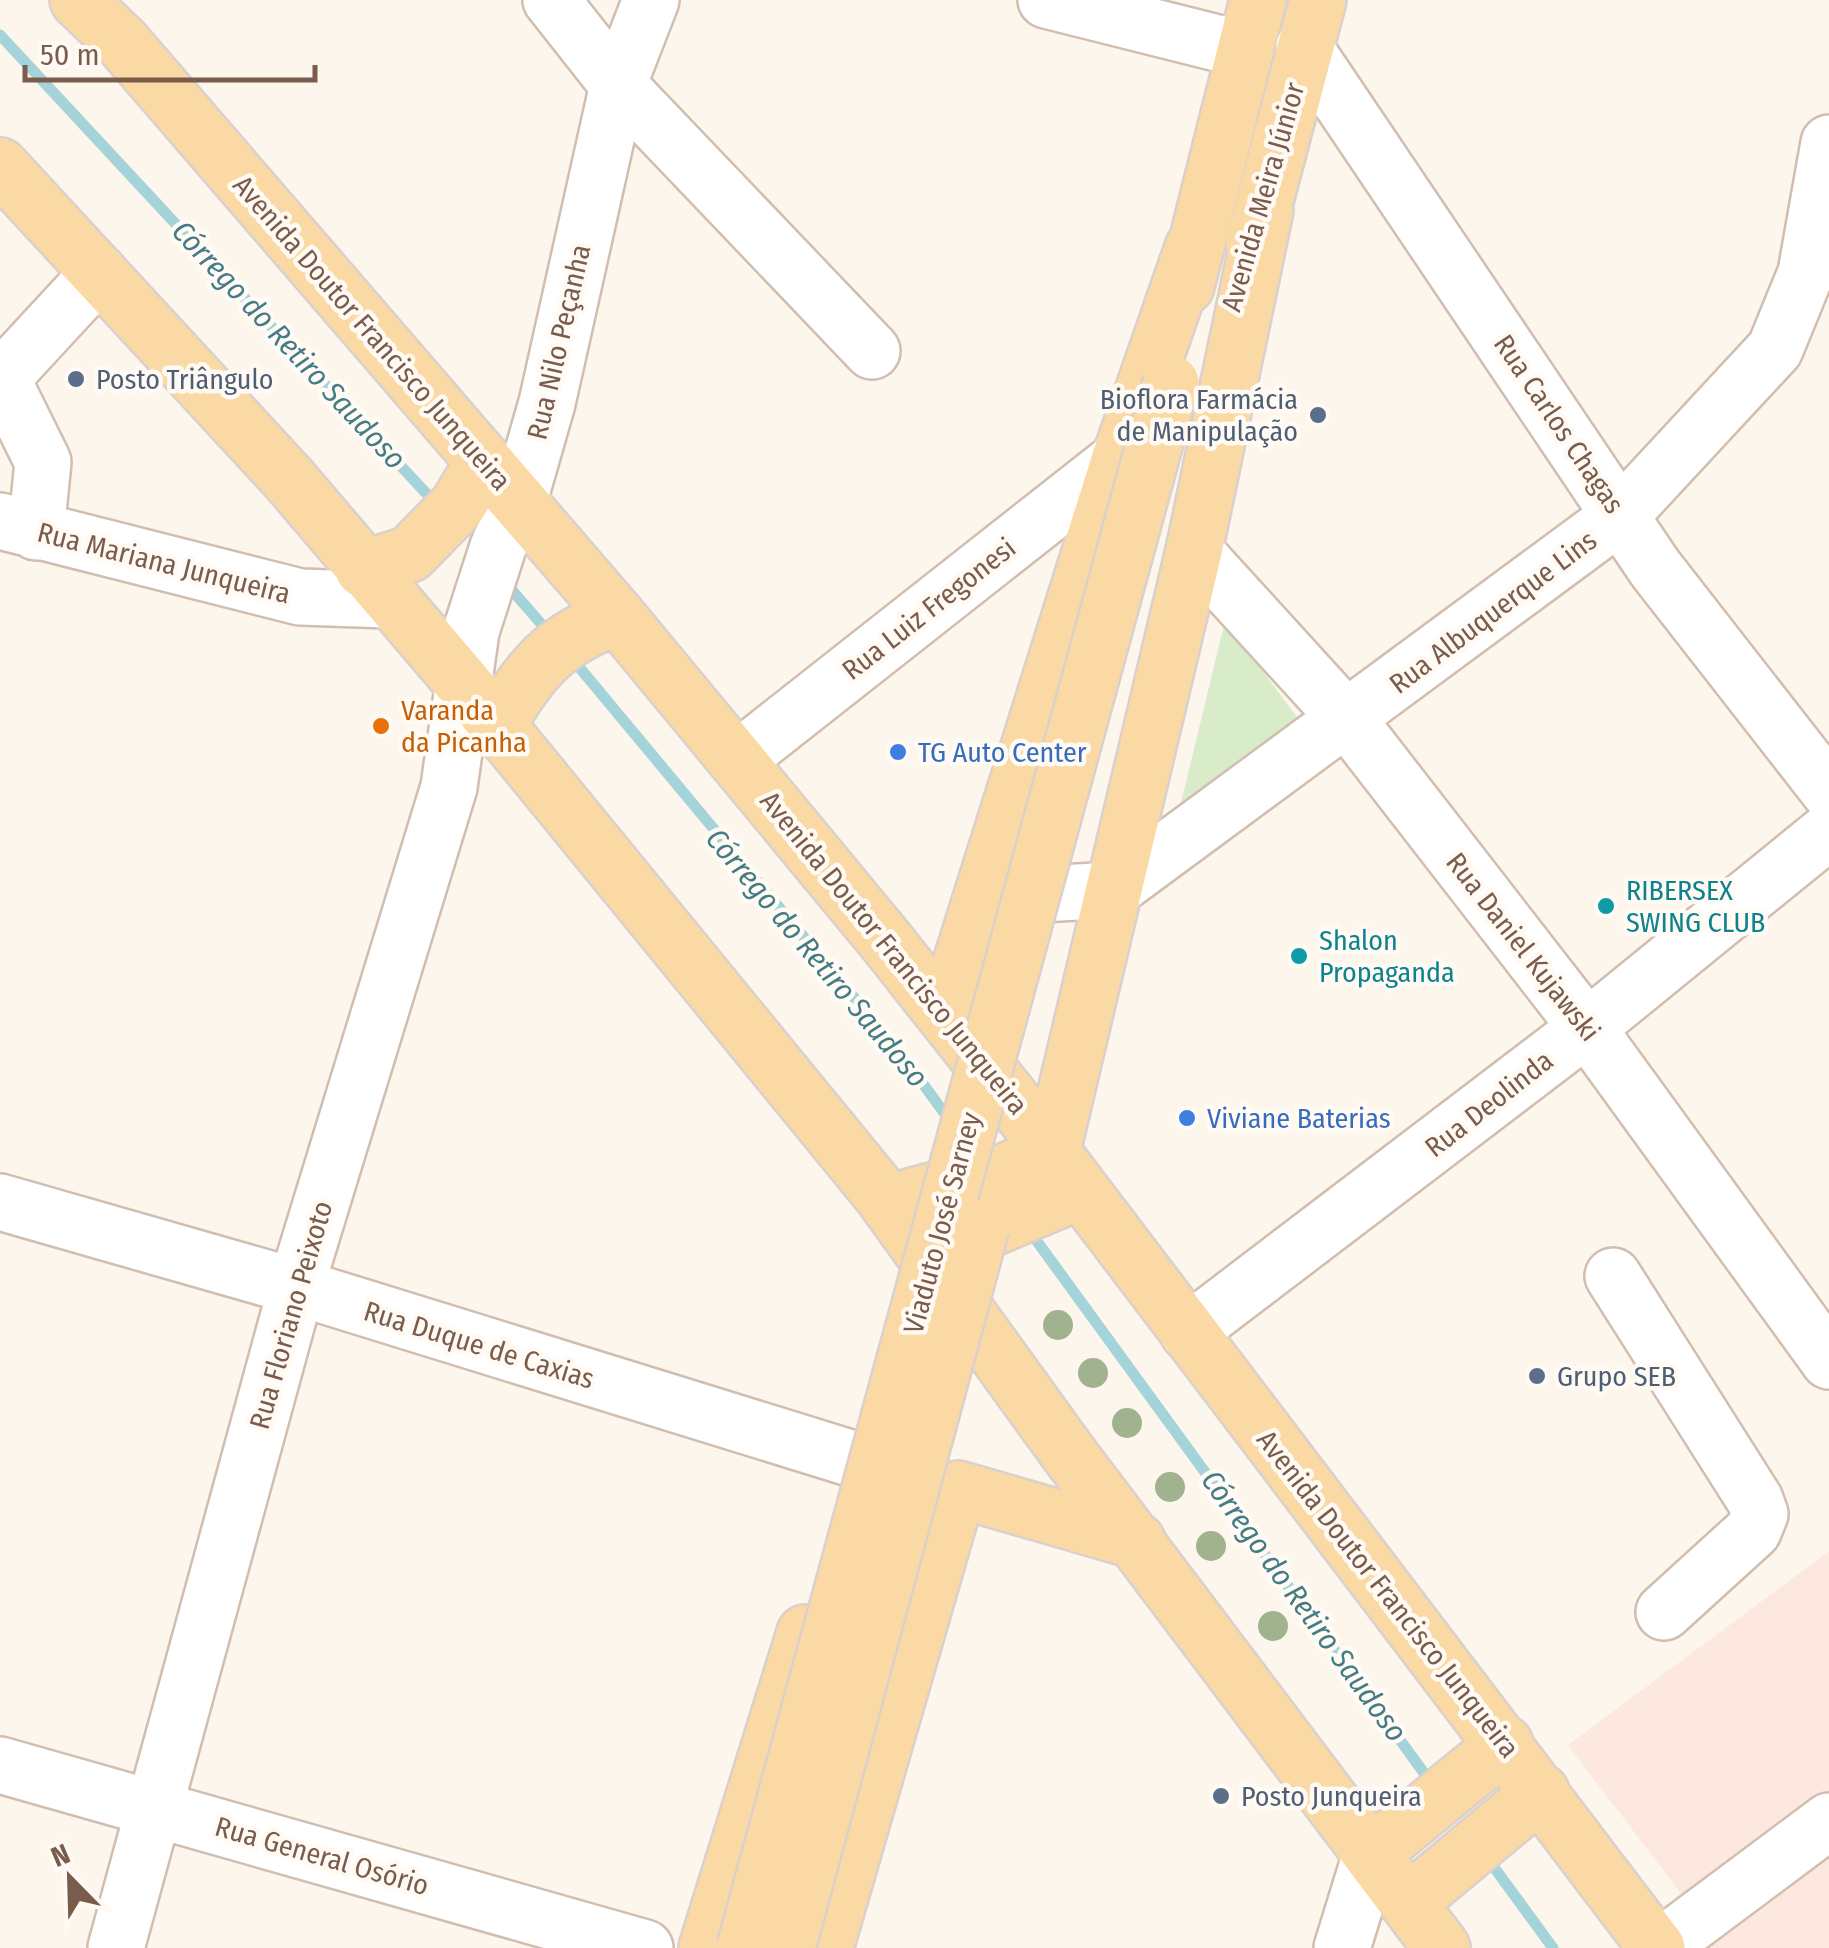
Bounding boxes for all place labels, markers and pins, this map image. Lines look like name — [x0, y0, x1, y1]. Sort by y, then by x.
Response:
place label: Posto Triângulo — [96, 363, 273, 396]
marker: Posto Triângulo — [65, 368, 87, 390]
place label: Bioflora Farmácia de Manipulação — [1100, 383, 1298, 448]
marker: Bioflora Farmácia de Manipulação — [1307, 404, 1329, 426]
place label: Varanda da Picanha — [401, 694, 527, 759]
marker: Varanda da Picanha — [370, 715, 392, 737]
place label: TG Auto Center — [918, 736, 1087, 769]
marker: TG Auto Center — [887, 741, 909, 763]
place label: RIBERSEX SWING CLUB — [1626, 874, 1765, 939]
marker: RIBERSEX SWING CLUB — [1595, 895, 1617, 917]
place label: Shalon Propaganda — [1319, 924, 1455, 989]
marker: Shalon Propaganda — [1288, 945, 1310, 967]
place label: Viviane Baterias — [1207, 1102, 1391, 1135]
marker: Viviane Baterias — [1176, 1107, 1198, 1129]
place label: Grupo SEB — [1557, 1360, 1676, 1393]
marker: Grupo SEB — [1526, 1365, 1548, 1387]
place label: Posto Junqueira — [1241, 1780, 1422, 1813]
marker: Posto Junqueira — [1210, 1785, 1232, 1807]

